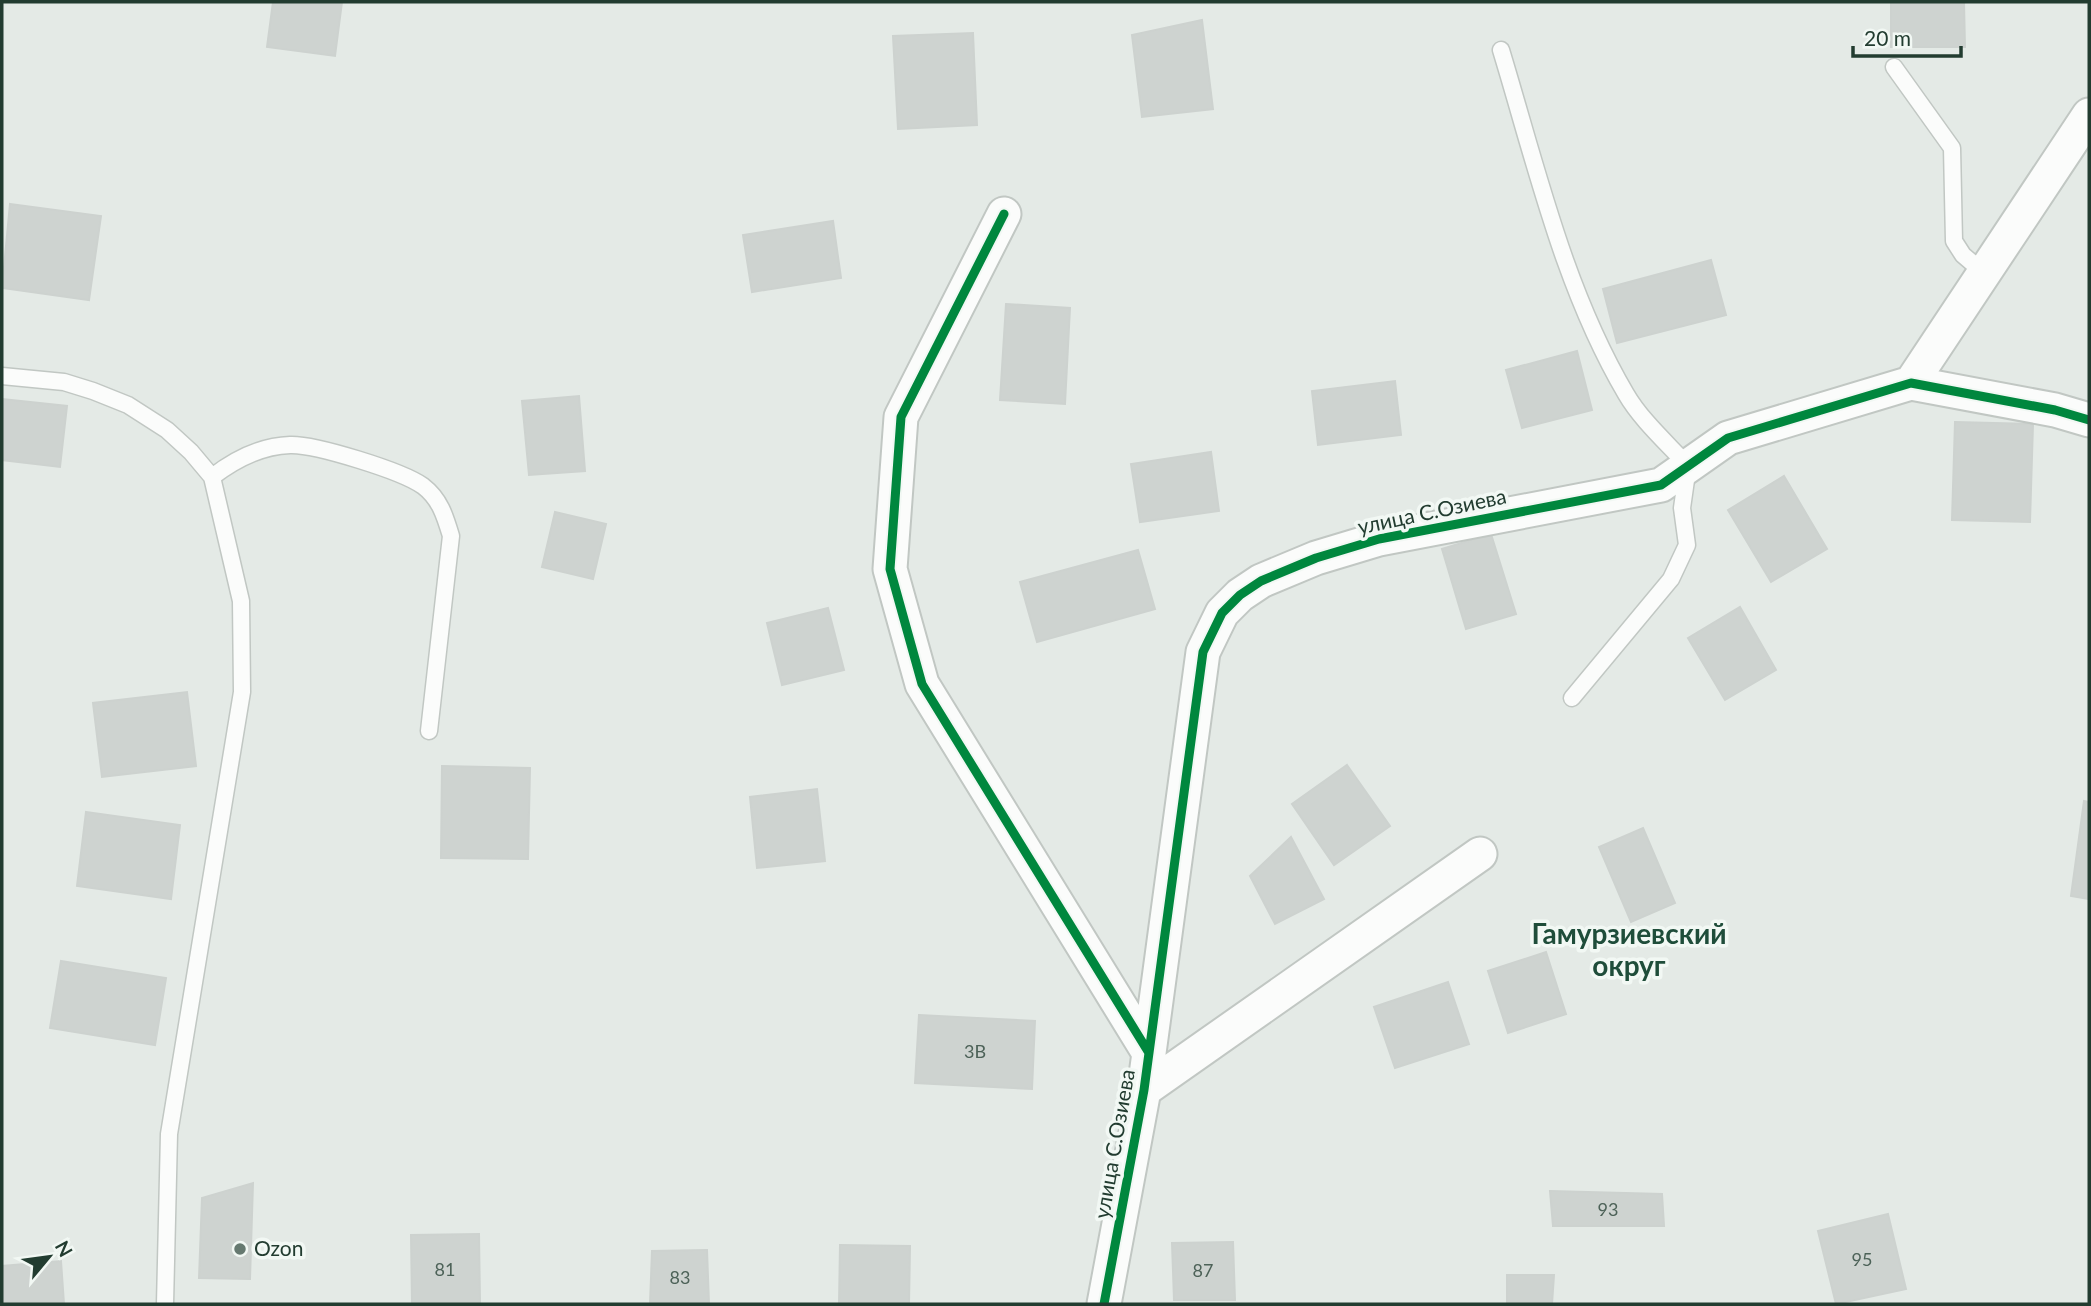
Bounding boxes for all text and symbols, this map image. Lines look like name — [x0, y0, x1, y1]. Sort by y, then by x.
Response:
scale bar — [1853, 14, 1962, 58]
text: 20 m — [1864, 25, 1911, 50]
street label: улица С.Озиева — [1355, 483, 1508, 538]
district label: Гамурзиевский округ — [1531, 916, 1727, 982]
house number: 3В — [964, 1040, 986, 1062]
street label: улица С.Озиева — [1088, 1067, 1139, 1220]
house number: 93 — [1598, 1198, 1618, 1220]
north arrow — [14, 1222, 84, 1292]
place label: Ozon — [254, 1235, 304, 1260]
text: N — [51, 1237, 78, 1260]
marker: Ozon — [232, 1241, 248, 1257]
house number: 95 — [1852, 1248, 1872, 1270]
house number: 81 — [435, 1258, 455, 1280]
house number: 87 — [1193, 1259, 1213, 1281]
house number: 83 — [670, 1266, 690, 1288]

